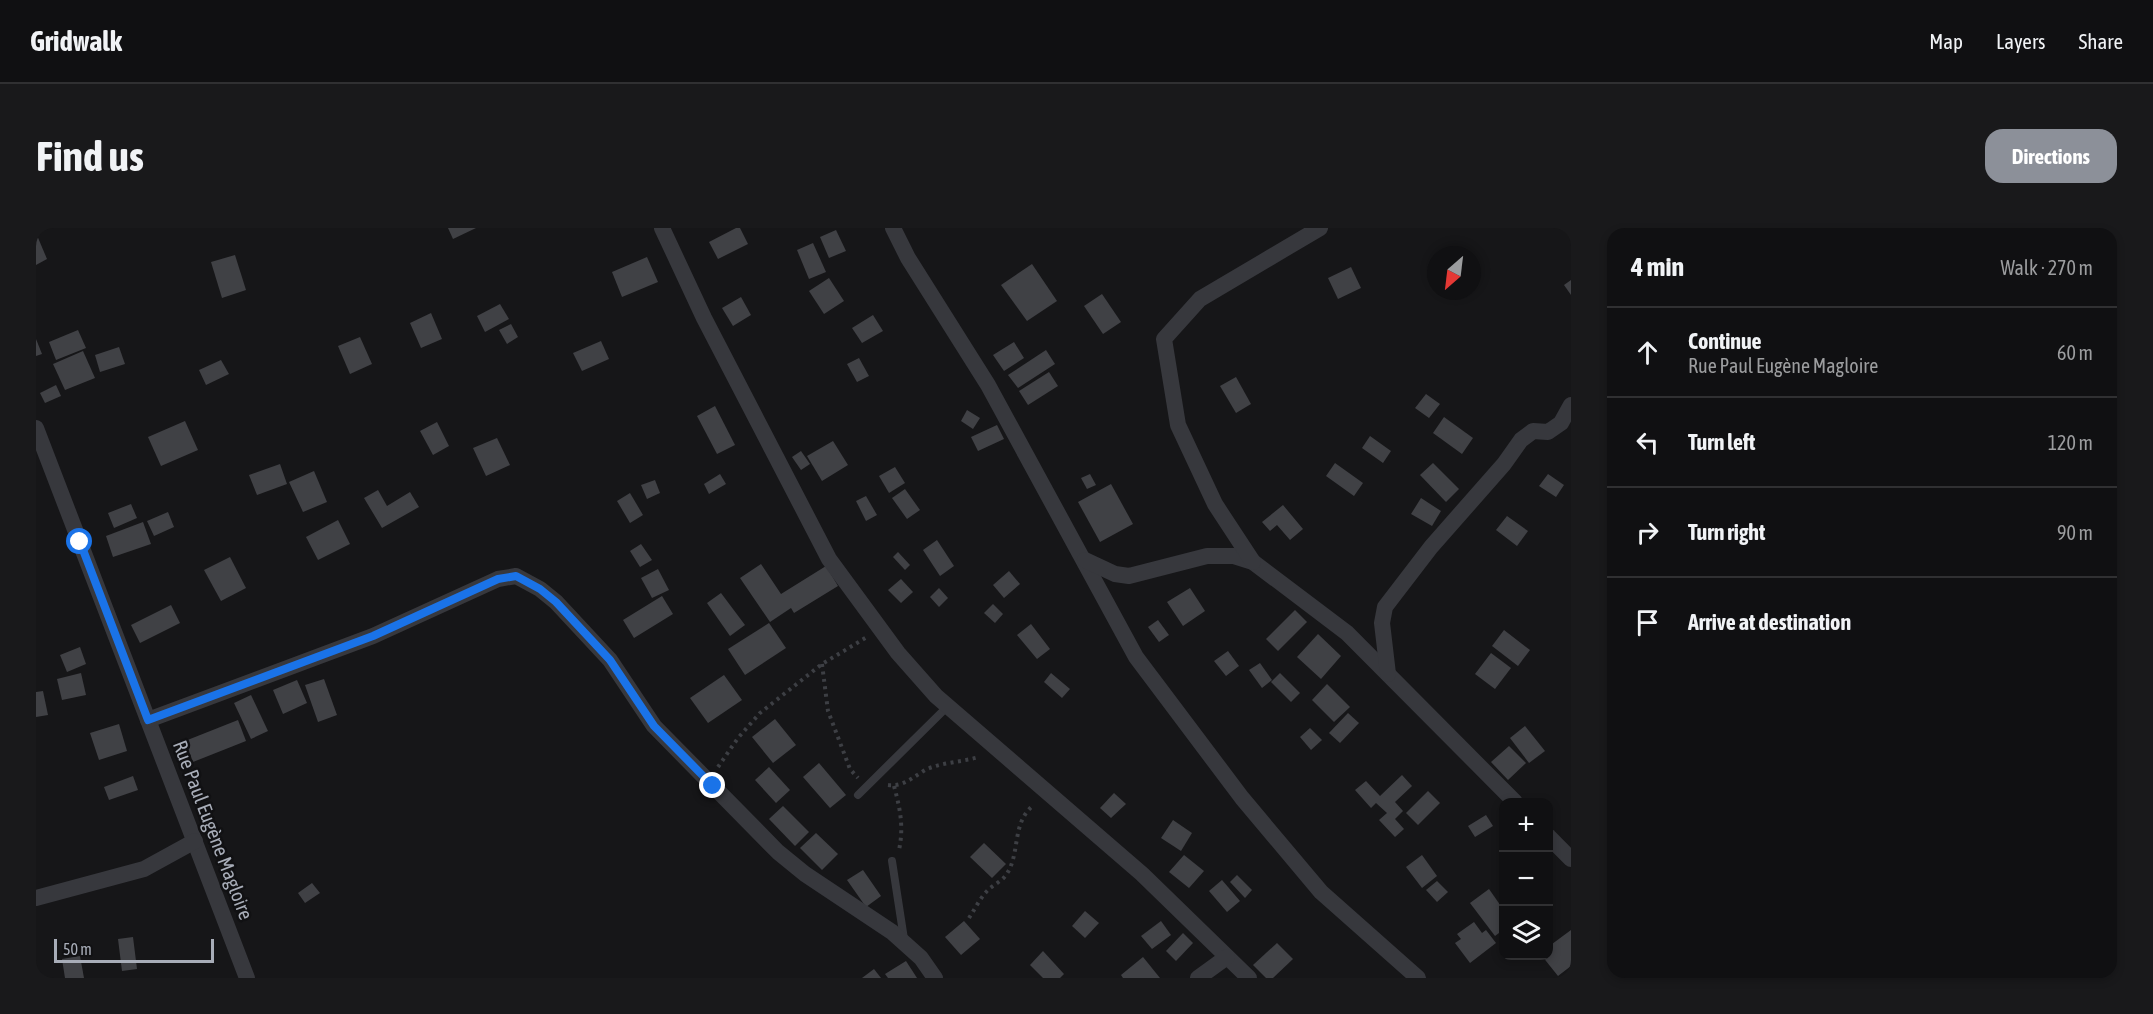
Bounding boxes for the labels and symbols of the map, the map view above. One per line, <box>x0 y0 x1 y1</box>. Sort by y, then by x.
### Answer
north arrow <box>1427 246 1481 300</box>
route start <box>66 528 92 554</box>
street label: Rue Paul Eugène Magloire <box>169 737 258 923</box>
route end <box>699 772 725 798</box>
scale bar <box>54 936 214 964</box>

